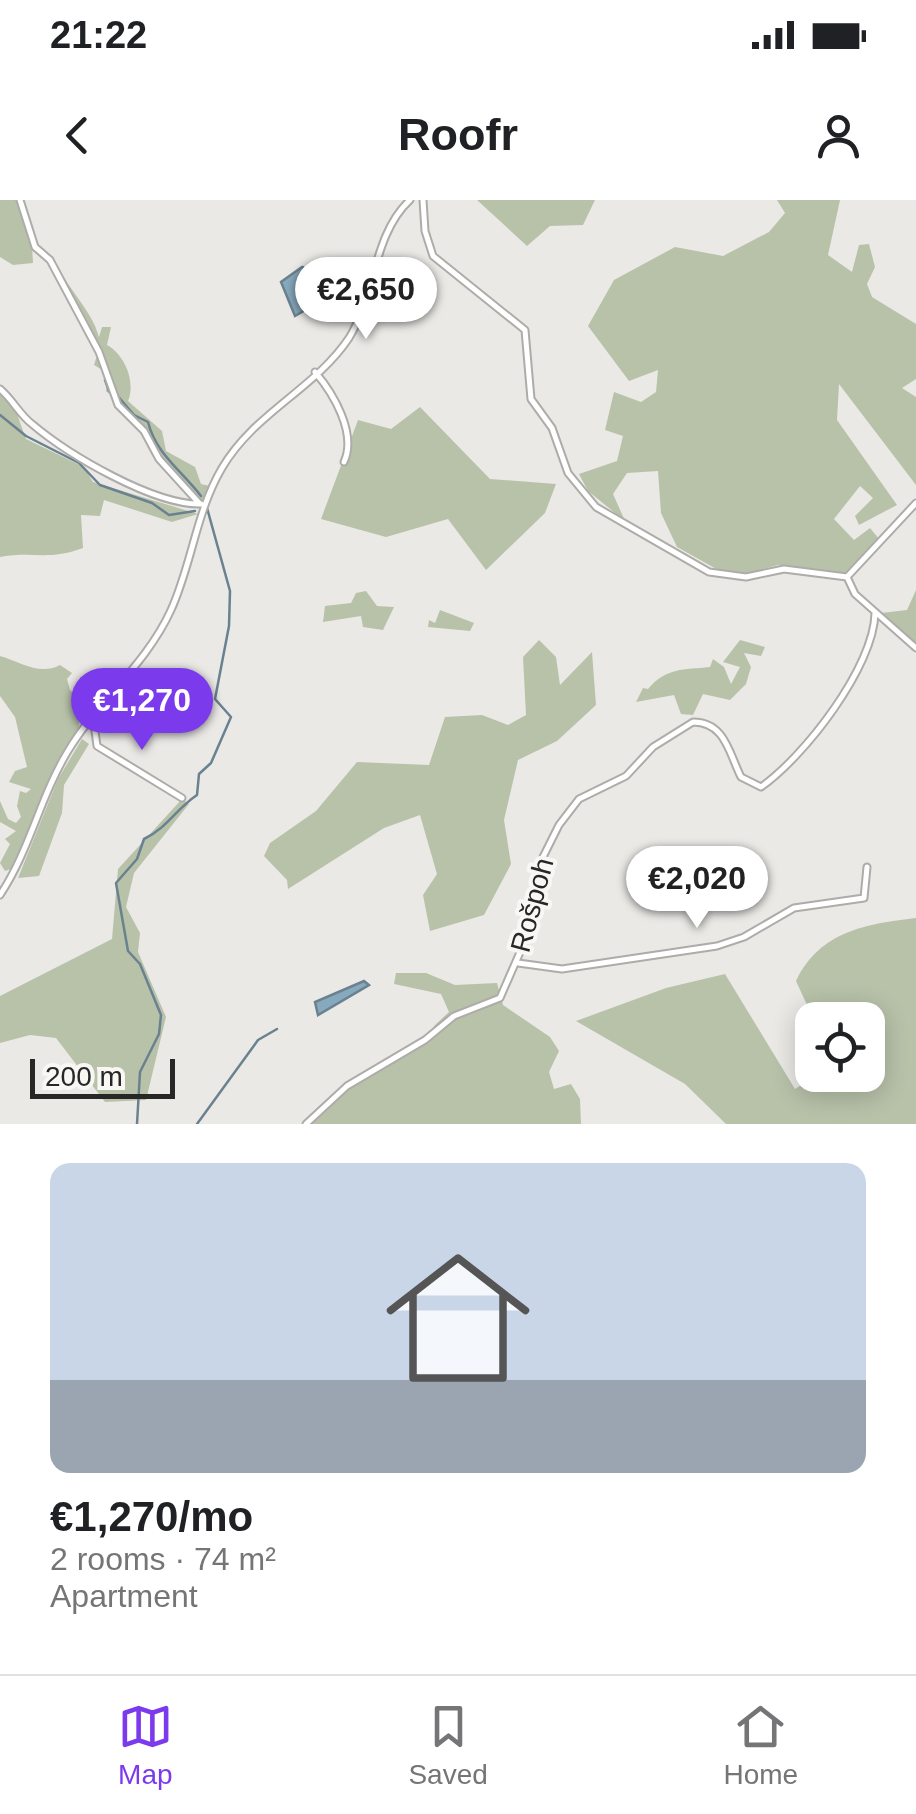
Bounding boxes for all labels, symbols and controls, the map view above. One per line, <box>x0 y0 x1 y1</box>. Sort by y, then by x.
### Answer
text: 21:22 <box>50 14 147 56</box>
icon: back <box>50 108 105 163</box>
icon: person <box>811 108 866 163</box>
text: Roofr <box>398 109 518 160</box>
pin: €2,650 <box>285 257 447 342</box>
text: €2,650 <box>317 271 415 307</box>
pin: €1,270 <box>61 668 223 753</box>
text: €1,270 <box>93 682 191 718</box>
pin: €2,020 <box>616 846 778 931</box>
street label: Rošpoh <box>505 854 559 956</box>
text: €2,020 <box>648 860 746 896</box>
map controls <box>795 1002 885 1092</box>
button: locate <box>795 1002 885 1092</box>
scale bar <box>30 1054 175 1098</box>
text: 200 m <box>45 1061 123 1092</box>
icon: home <box>368 1228 548 1408</box>
text: €1,270/mo <box>50 1493 253 1540</box>
text: 2 rooms · 74 m² <box>50 1541 276 1577</box>
text: Apartment <box>50 1578 198 1614</box>
tab: Map <box>118 1699 173 1791</box>
tab: Saved <box>408 1699 488 1791</box>
tab: Home <box>723 1699 798 1791</box>

